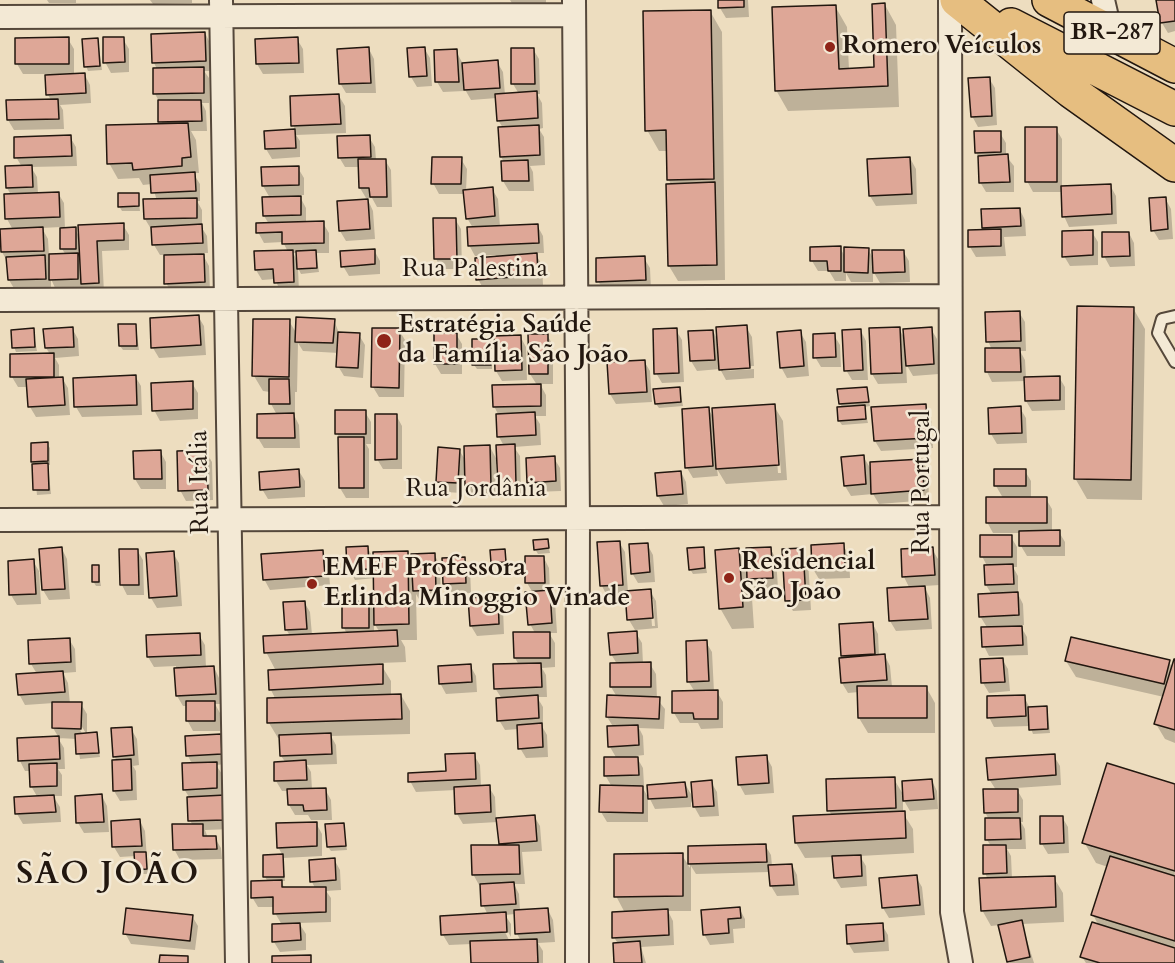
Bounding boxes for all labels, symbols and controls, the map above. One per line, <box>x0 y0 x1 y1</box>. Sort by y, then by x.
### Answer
road number: BR-287 <box>1064 12 1160 54</box>
place label: Romero Veículos <box>842 31 1041 63</box>
marker: Romero Veículos <box>823 40 837 54</box>
street label: Rua Palestina <box>402 254 548 286</box>
place label: Estratégia Saúde da Família São João <box>398 310 628 372</box>
marker: Estratégia Saúde da Família São João <box>375 332 393 350</box>
street label: Rua Portugal <box>907 410 939 554</box>
street label: Rua Itália <box>184 430 218 534</box>
street label: Rua Jordânia <box>405 474 547 506</box>
place label: Residencial São João <box>741 547 875 608</box>
place label: EMEF Professora Erlinda Minoggio Vinade <box>324 553 630 614</box>
marker: Residencial São João <box>722 571 736 585</box>
marker: EMEF Professora Erlinda Minoggio Vinade <box>305 577 319 591</box>
district label: SÃO JOÃO <box>16 857 200 895</box>

